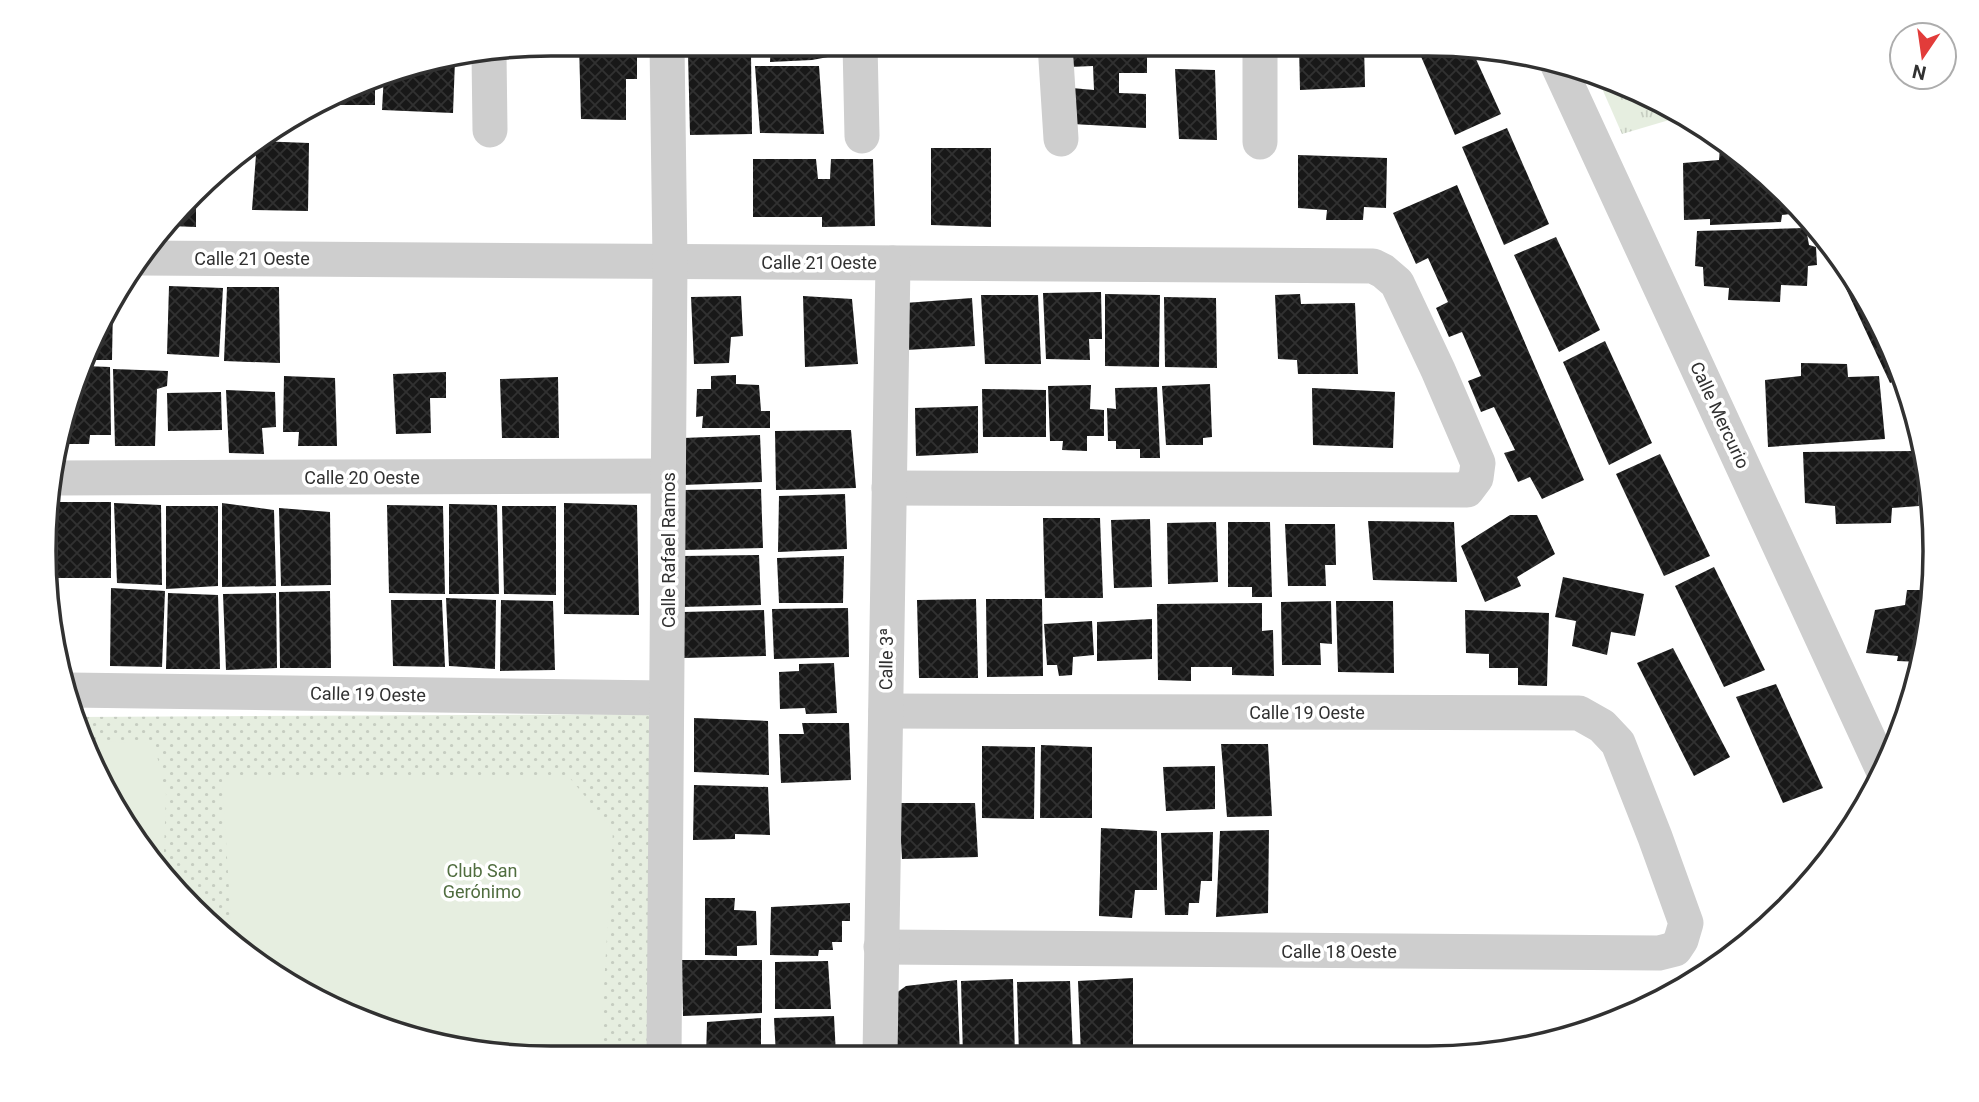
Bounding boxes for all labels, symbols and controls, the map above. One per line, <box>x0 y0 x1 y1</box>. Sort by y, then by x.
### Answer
north arrow <box>1888 21 1958 91</box>
text: N <box>1910 59 1928 85</box>
street label: Calle 21 Oeste <box>194 248 310 269</box>
street label: Calle 21 Oeste <box>761 252 877 273</box>
street label: Calle Mercurio <box>1686 358 1754 472</box>
street label: Calle 20 Oeste <box>304 467 420 488</box>
street label: Calle Rafael Ramos <box>658 472 679 628</box>
street label: Calle 3ª <box>875 628 897 690</box>
street label: Calle 19 Oeste <box>310 682 426 706</box>
street label: Calle 19 Oeste <box>1249 702 1365 723</box>
park label: Club San Gerónimo <box>443 860 521 902</box>
street label: Calle 18 Oeste <box>1281 941 1397 962</box>

